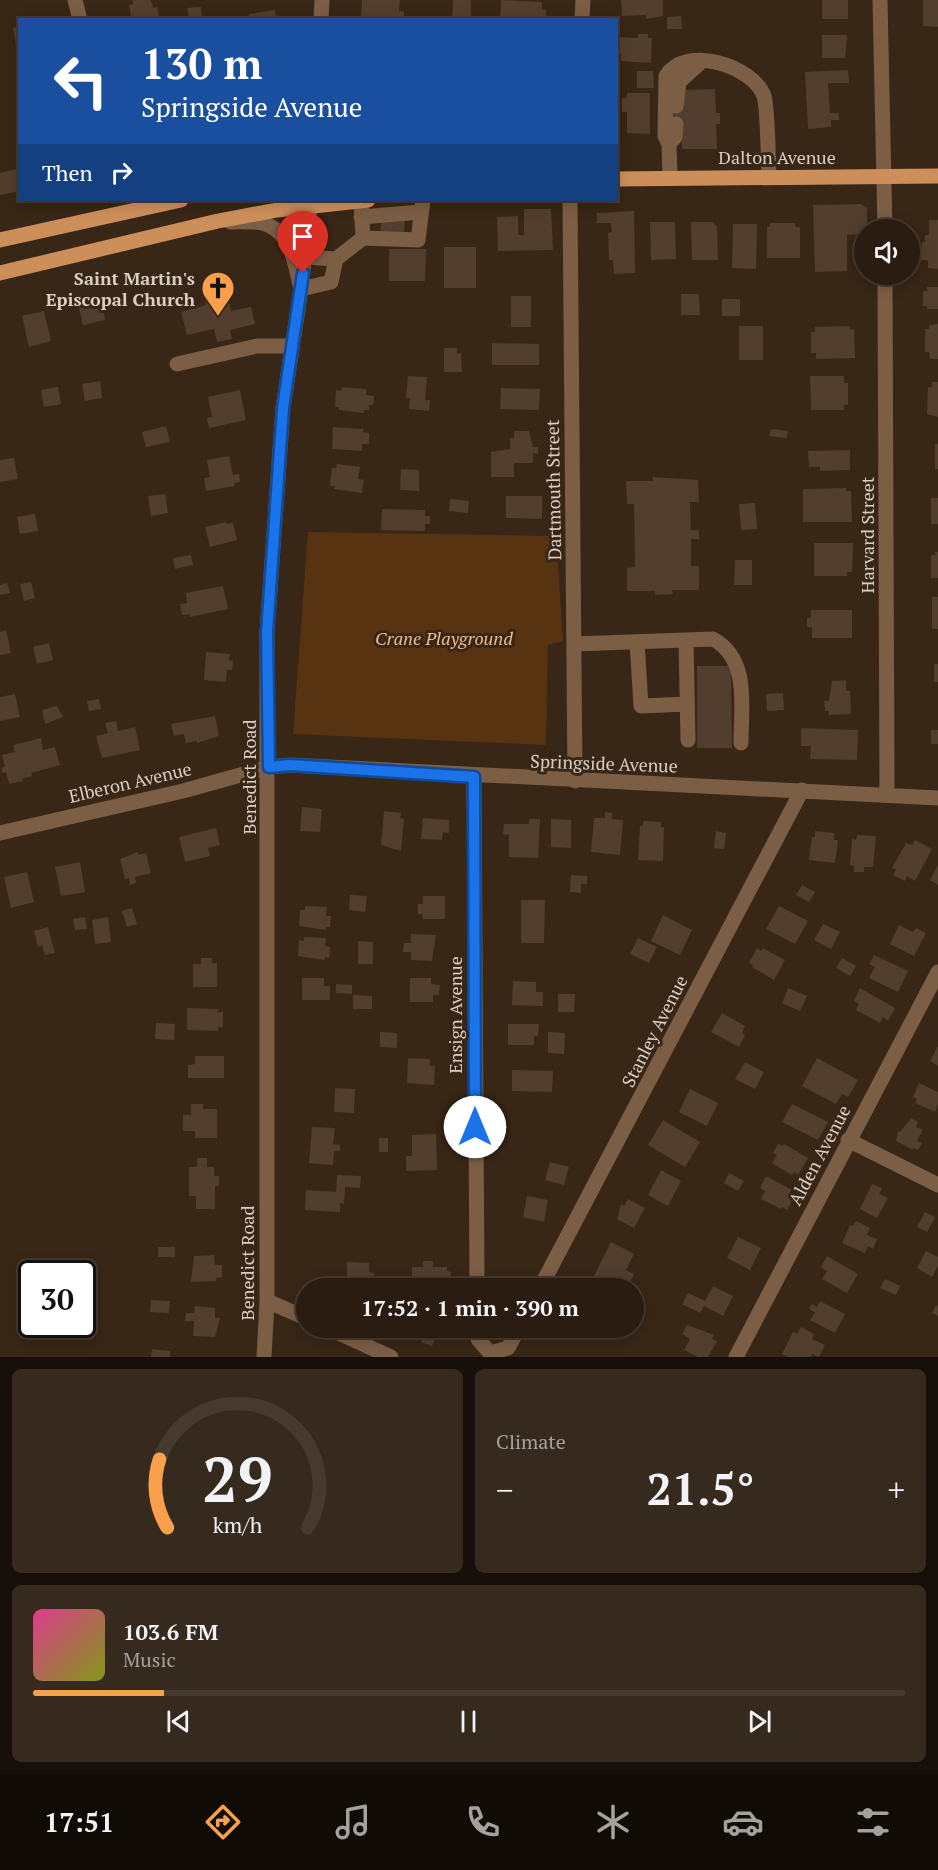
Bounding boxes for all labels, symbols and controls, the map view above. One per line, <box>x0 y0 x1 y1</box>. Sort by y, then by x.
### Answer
text: 130 m <box>141 35 262 91</box>
icon: left <box>42 42 120 120</box>
text: Springside Avenue <box>141 89 362 125</box>
street label: Dalton Avenue <box>718 145 836 169</box>
icon: right <box>105 156 138 189</box>
text: Then <box>42 158 93 187</box>
pin <box>277 211 328 273</box>
map controls <box>854 219 920 285</box>
button: sound <box>854 219 920 285</box>
icon: arrive <box>286 220 319 253</box>
place label: Saint Martin's Episcopal Church <box>46 266 195 311</box>
church icon: Saint Martin's Episcopal Church <box>200 270 236 317</box>
street label: Dartmouth Street <box>540 419 566 561</box>
street label: Harvard Street <box>855 476 879 593</box>
park label: Crane Playground <box>375 626 513 650</box>
street label: Benedict Road <box>237 720 261 834</box>
street label: Springside Avenue <box>530 748 678 778</box>
street label: Elberon Avenue <box>66 756 194 808</box>
street label: Ensign Avenue <box>443 956 467 1074</box>
street label: Stanley Avenue <box>616 971 692 1091</box>
position arrow <box>443 1095 507 1159</box>
street label: Alden Avenue <box>782 1101 856 1209</box>
street label: Benedict Road <box>235 1206 259 1320</box>
speed limit sign: 30 <box>18 1260 96 1338</box>
text: 17:52 · 1 min · 390 m <box>361 1293 579 1322</box>
text: Climate <box>496 1428 566 1455</box>
text: 29 <box>202 1437 273 1520</box>
text: 21.5° <box>646 1458 755 1518</box>
text: − <box>496 1468 514 1511</box>
text: + <box>887 1468 905 1511</box>
text: km/h <box>213 1511 263 1539</box>
text: 103.6 FM <box>123 1617 218 1646</box>
text: Music <box>123 1646 176 1673</box>
icon: previous <box>162 1705 195 1738</box>
icon: pause <box>452 1705 485 1738</box>
icon: next <box>743 1705 776 1738</box>
icon: directions <box>202 1801 244 1843</box>
icon: music <box>332 1801 374 1843</box>
icon: phone <box>462 1801 504 1843</box>
icon: climate <box>592 1801 634 1843</box>
icon: car <box>722 1801 764 1843</box>
icon: filters <box>852 1801 894 1843</box>
text: 17:51 <box>44 1804 114 1840</box>

